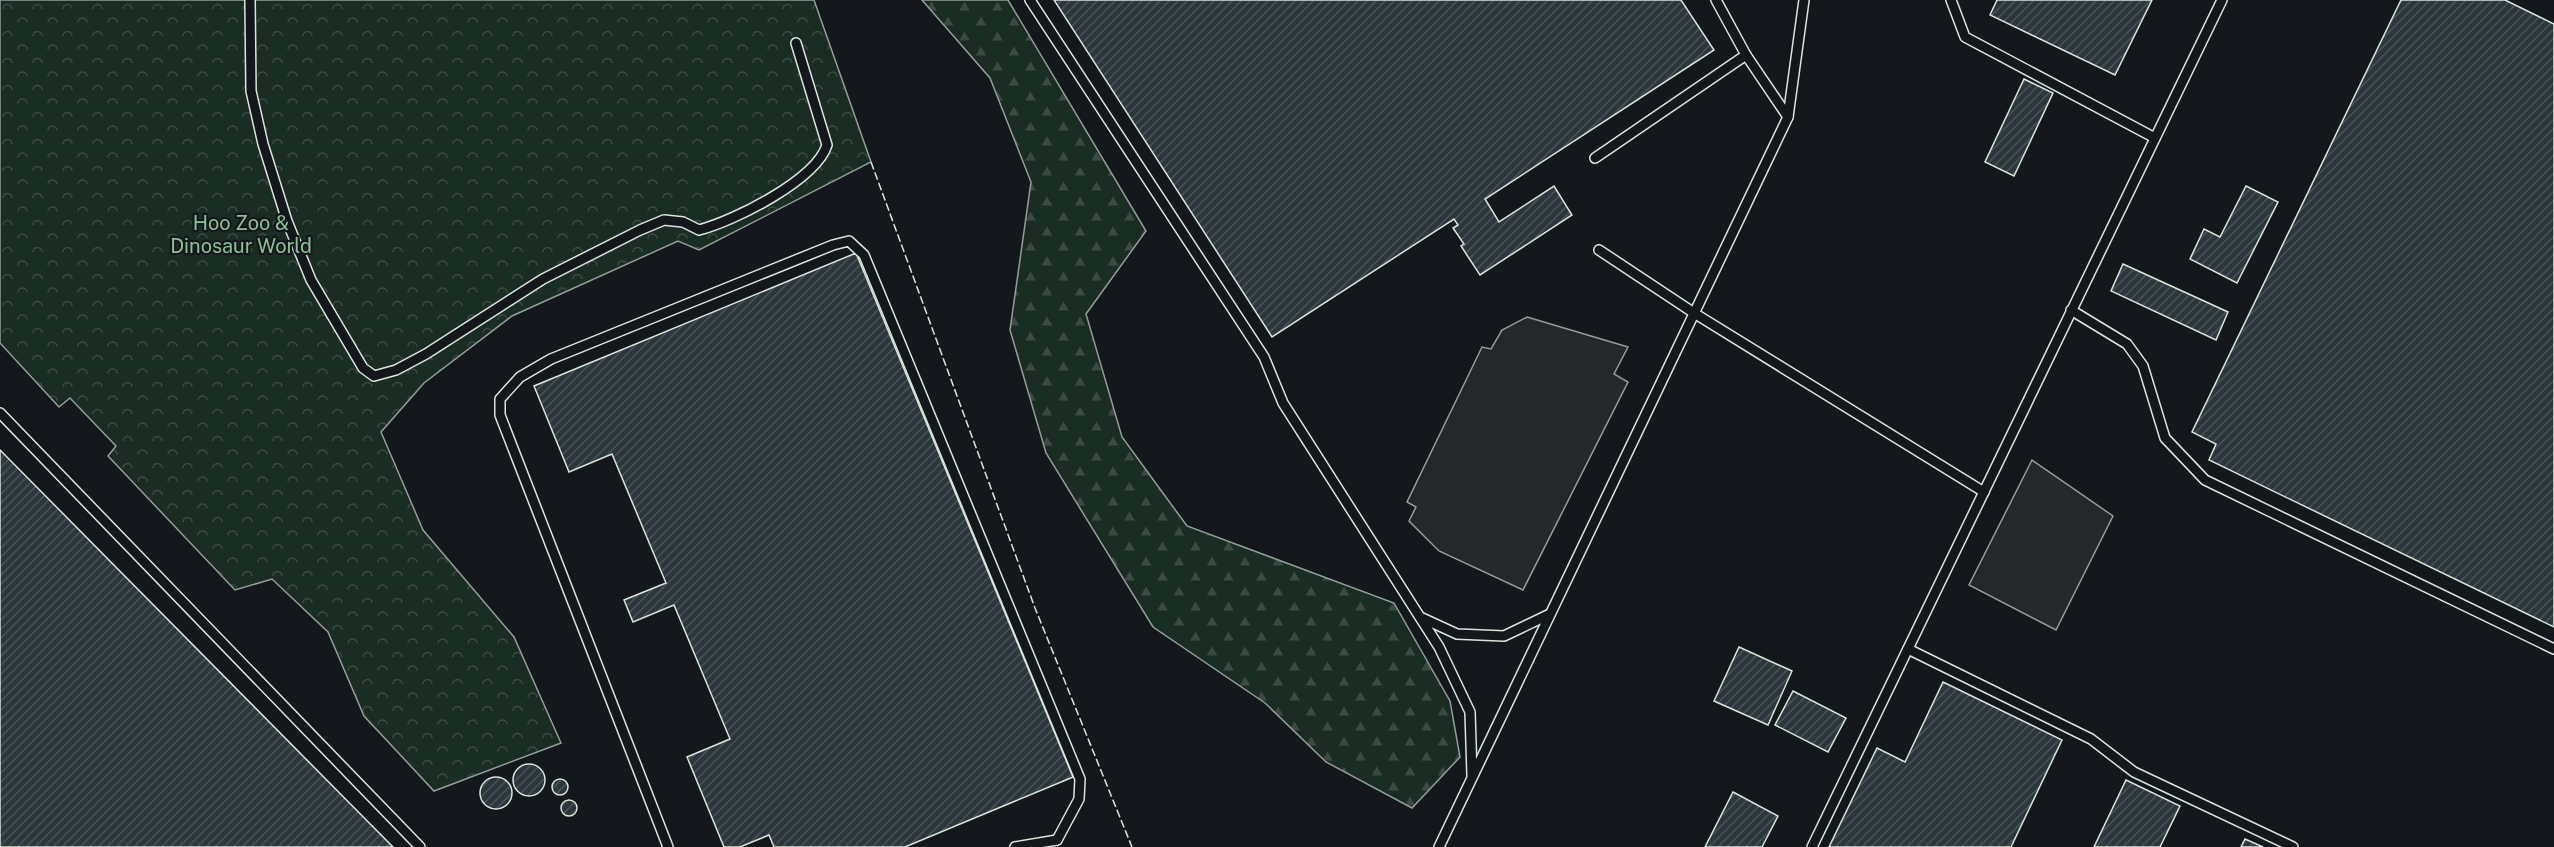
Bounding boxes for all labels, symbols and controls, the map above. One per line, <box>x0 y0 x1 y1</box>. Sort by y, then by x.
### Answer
park label: Hoo Zoo & Dinosaur World <box>170 211 312 258</box>

